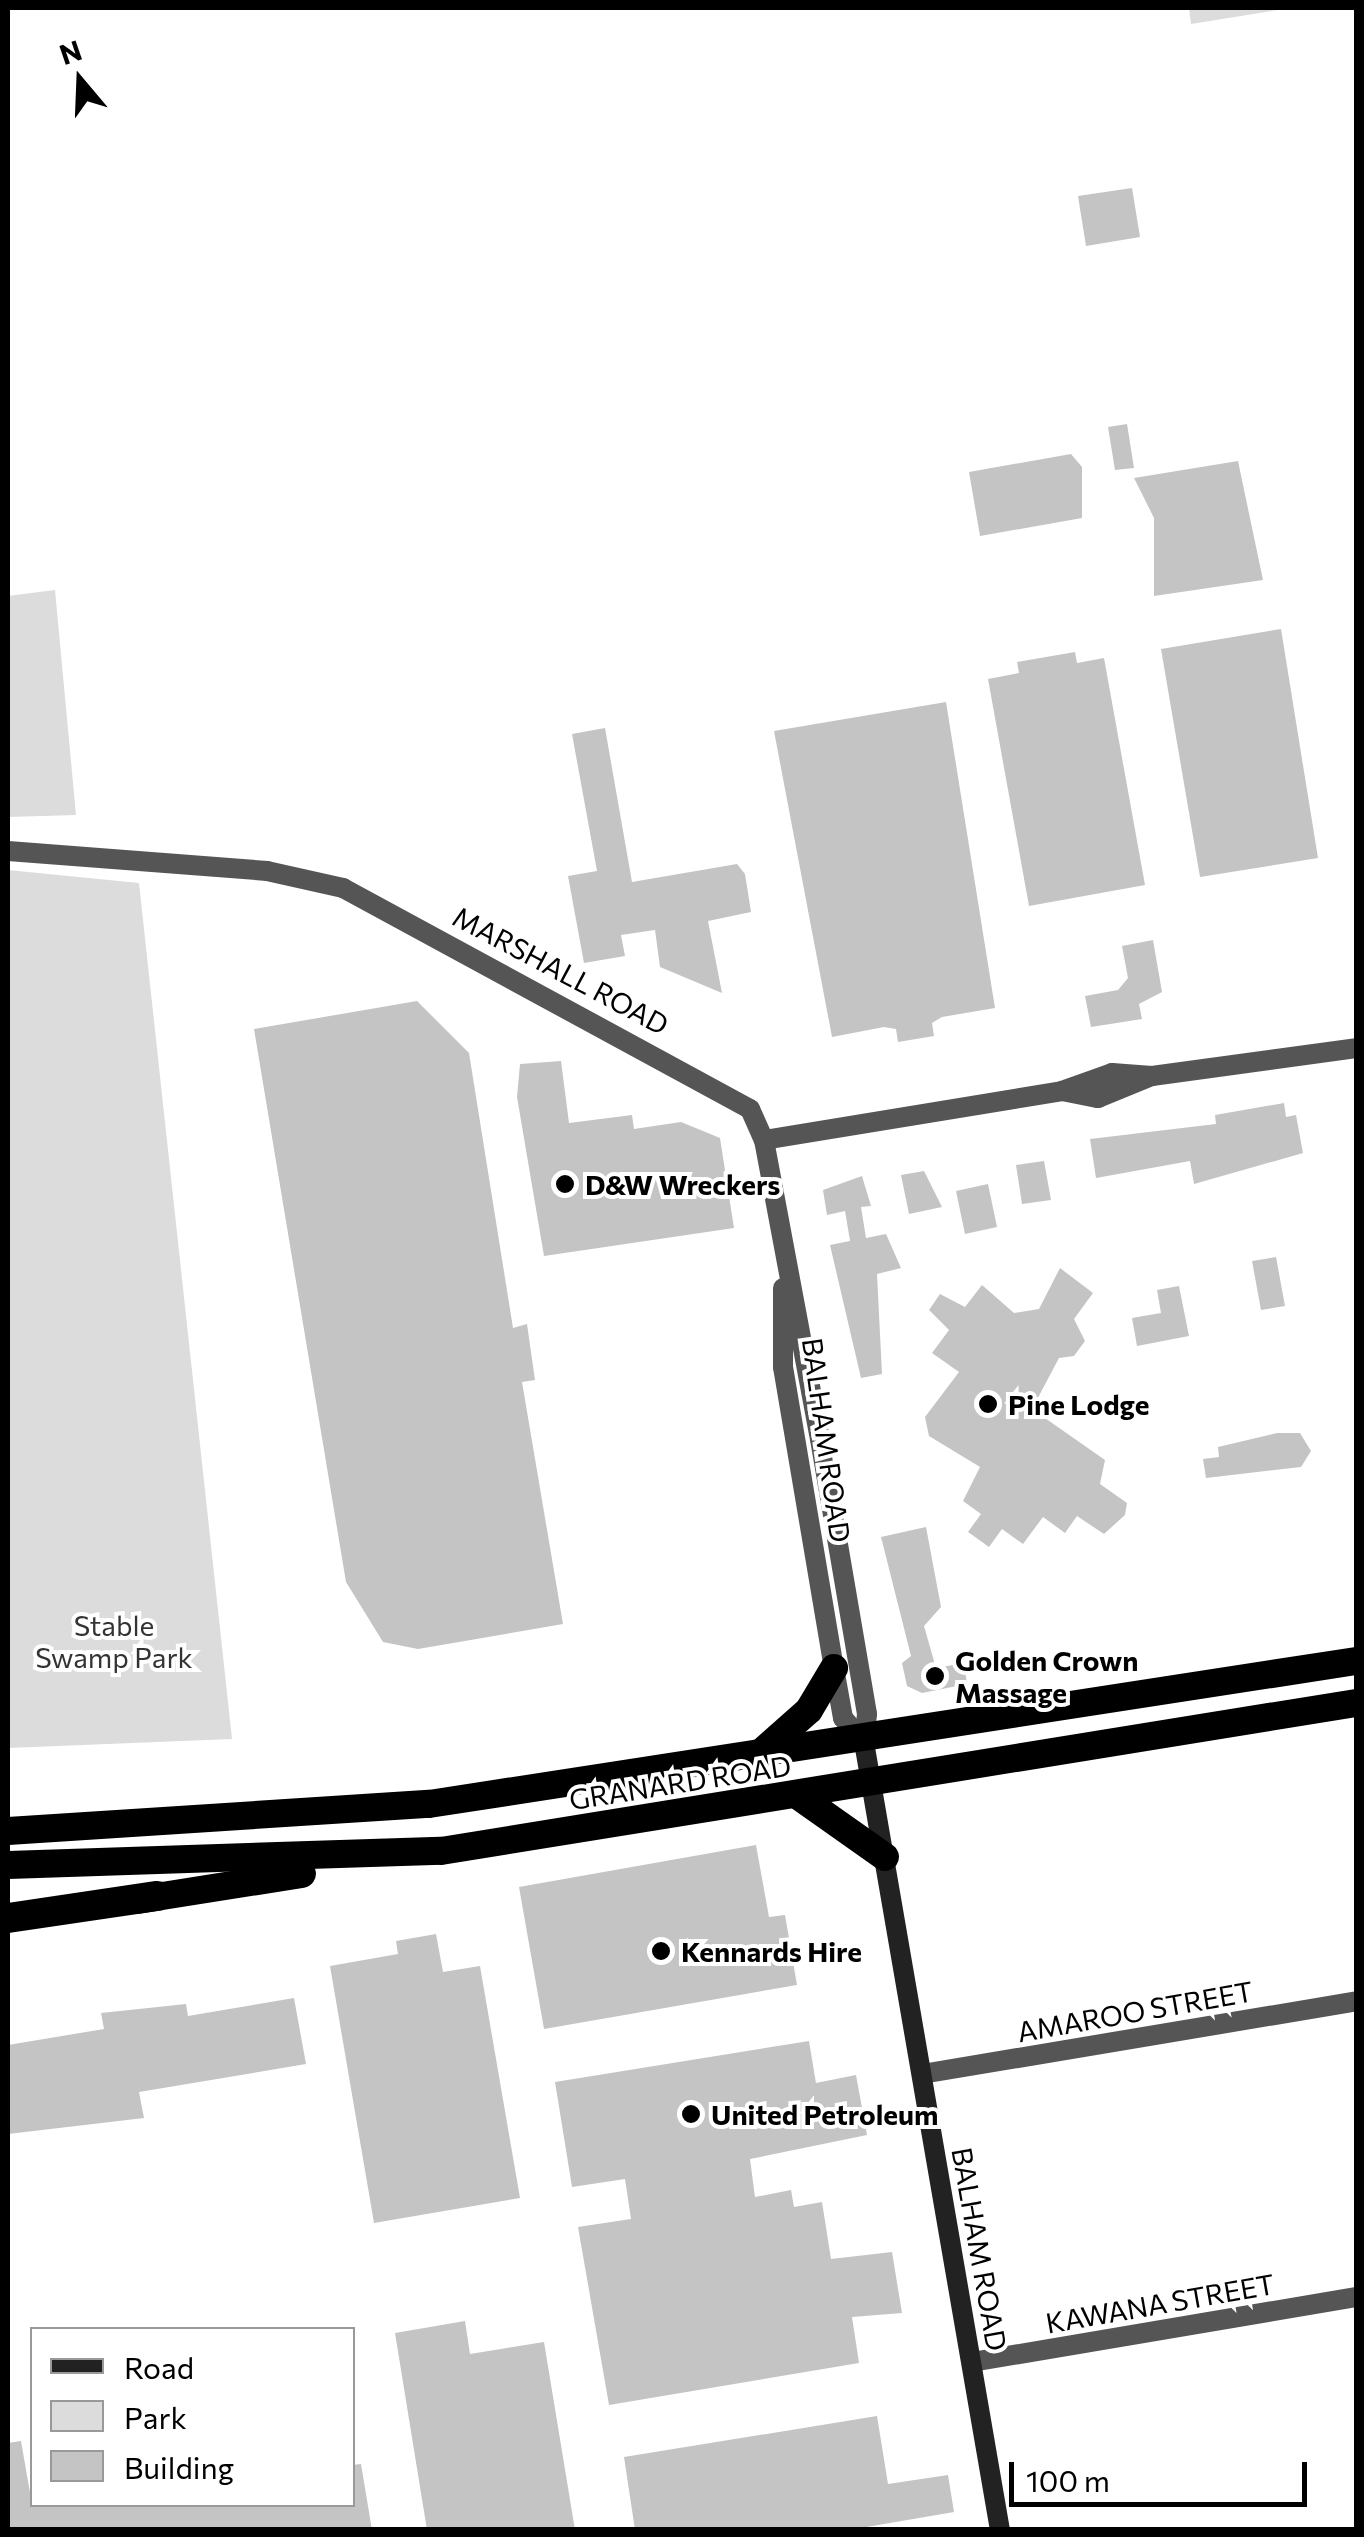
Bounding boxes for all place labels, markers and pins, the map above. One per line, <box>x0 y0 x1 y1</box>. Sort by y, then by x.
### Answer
place label: D&W Wreckers <box>585 1167 780 1201</box>
marker: D&W Wreckers <box>554 1173 576 1195</box>
place label: Pine Lodge <box>1008 1387 1149 1421</box>
marker: Pine Lodge <box>977 1393 999 1415</box>
place label: Golden Crown Massage <box>955 1643 1138 1709</box>
marker: Golden Crown Massage <box>924 1665 946 1687</box>
place label: Kennards Hire <box>681 1934 862 1968</box>
marker: Kennards Hire <box>650 1940 672 1962</box>
place label: United Petroleum <box>711 2097 939 2131</box>
marker: United Petroleum <box>680 2103 702 2125</box>

